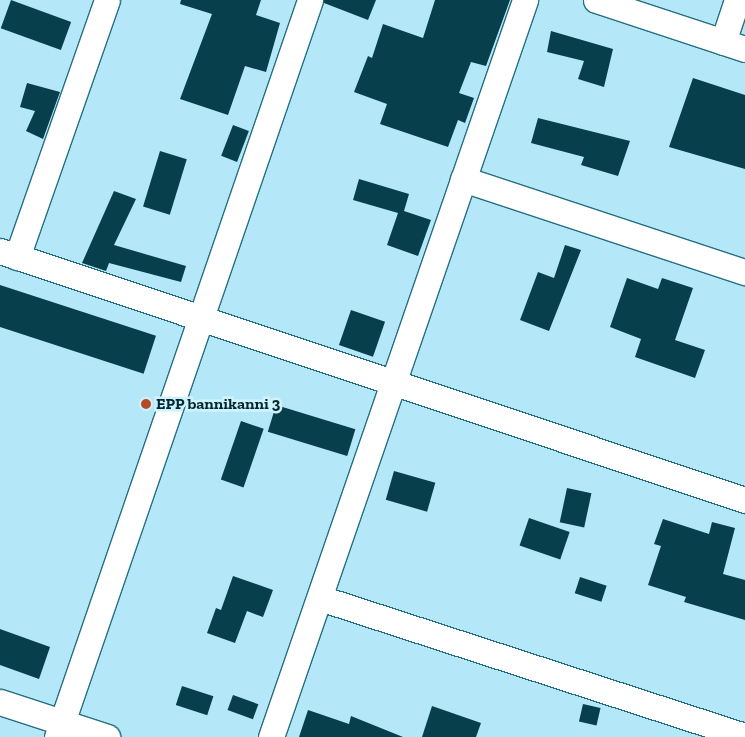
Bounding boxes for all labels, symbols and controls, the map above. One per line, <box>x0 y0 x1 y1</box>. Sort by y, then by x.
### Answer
place label: EPP bannikanni 3 <box>156 394 280 414</box>
marker: EPP bannikanni 3 <box>140 398 152 410</box>

